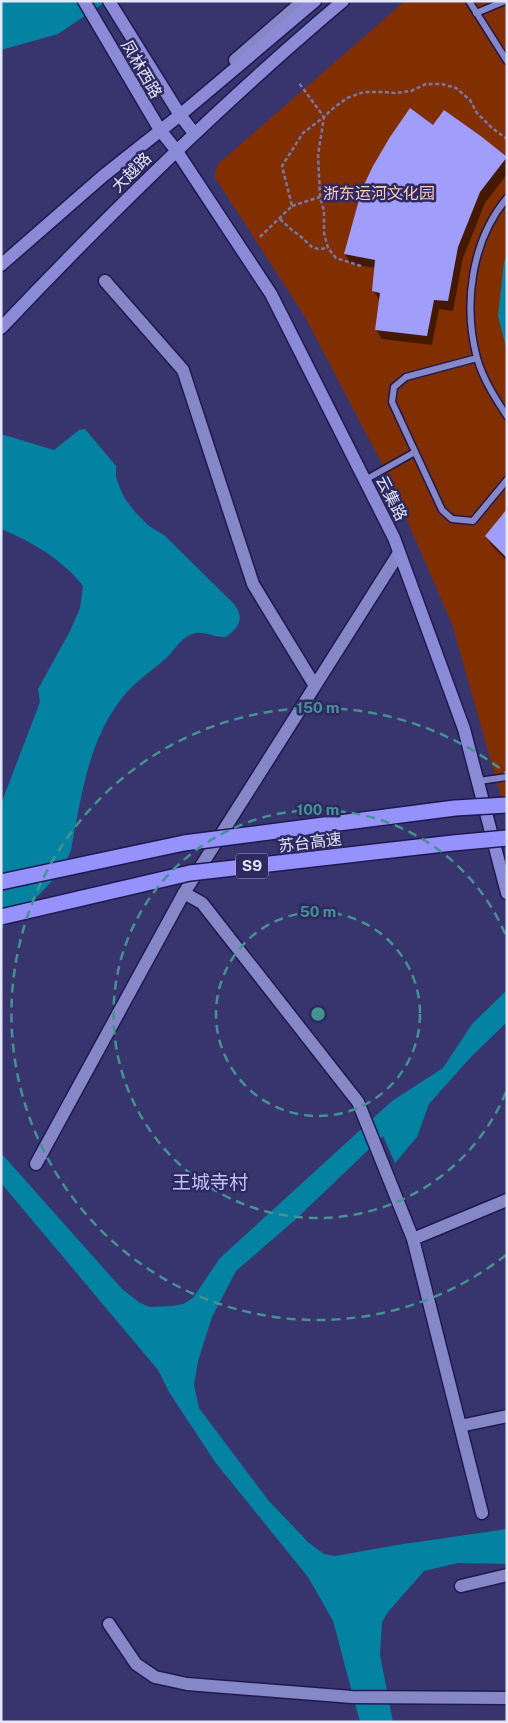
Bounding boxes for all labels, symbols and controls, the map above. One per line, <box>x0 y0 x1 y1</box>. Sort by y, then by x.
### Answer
street label: 凤林西路 <box>117 37 166 102</box>
street label: 大越路 <box>108 149 155 196</box>
park label: 浙东运河文化园 <box>323 184 435 203</box>
street label: 云集路 <box>372 473 411 524</box>
text: 150 m <box>296 699 340 716</box>
text: 100 m <box>297 801 339 818</box>
street label: 苏台高速 <box>277 829 343 856</box>
road number: S9 <box>236 854 268 878</box>
text: 50 m <box>300 903 336 920</box>
centre of rings <box>309 1005 327 1023</box>
district label: 王城寺村 <box>172 1171 248 1193</box>

